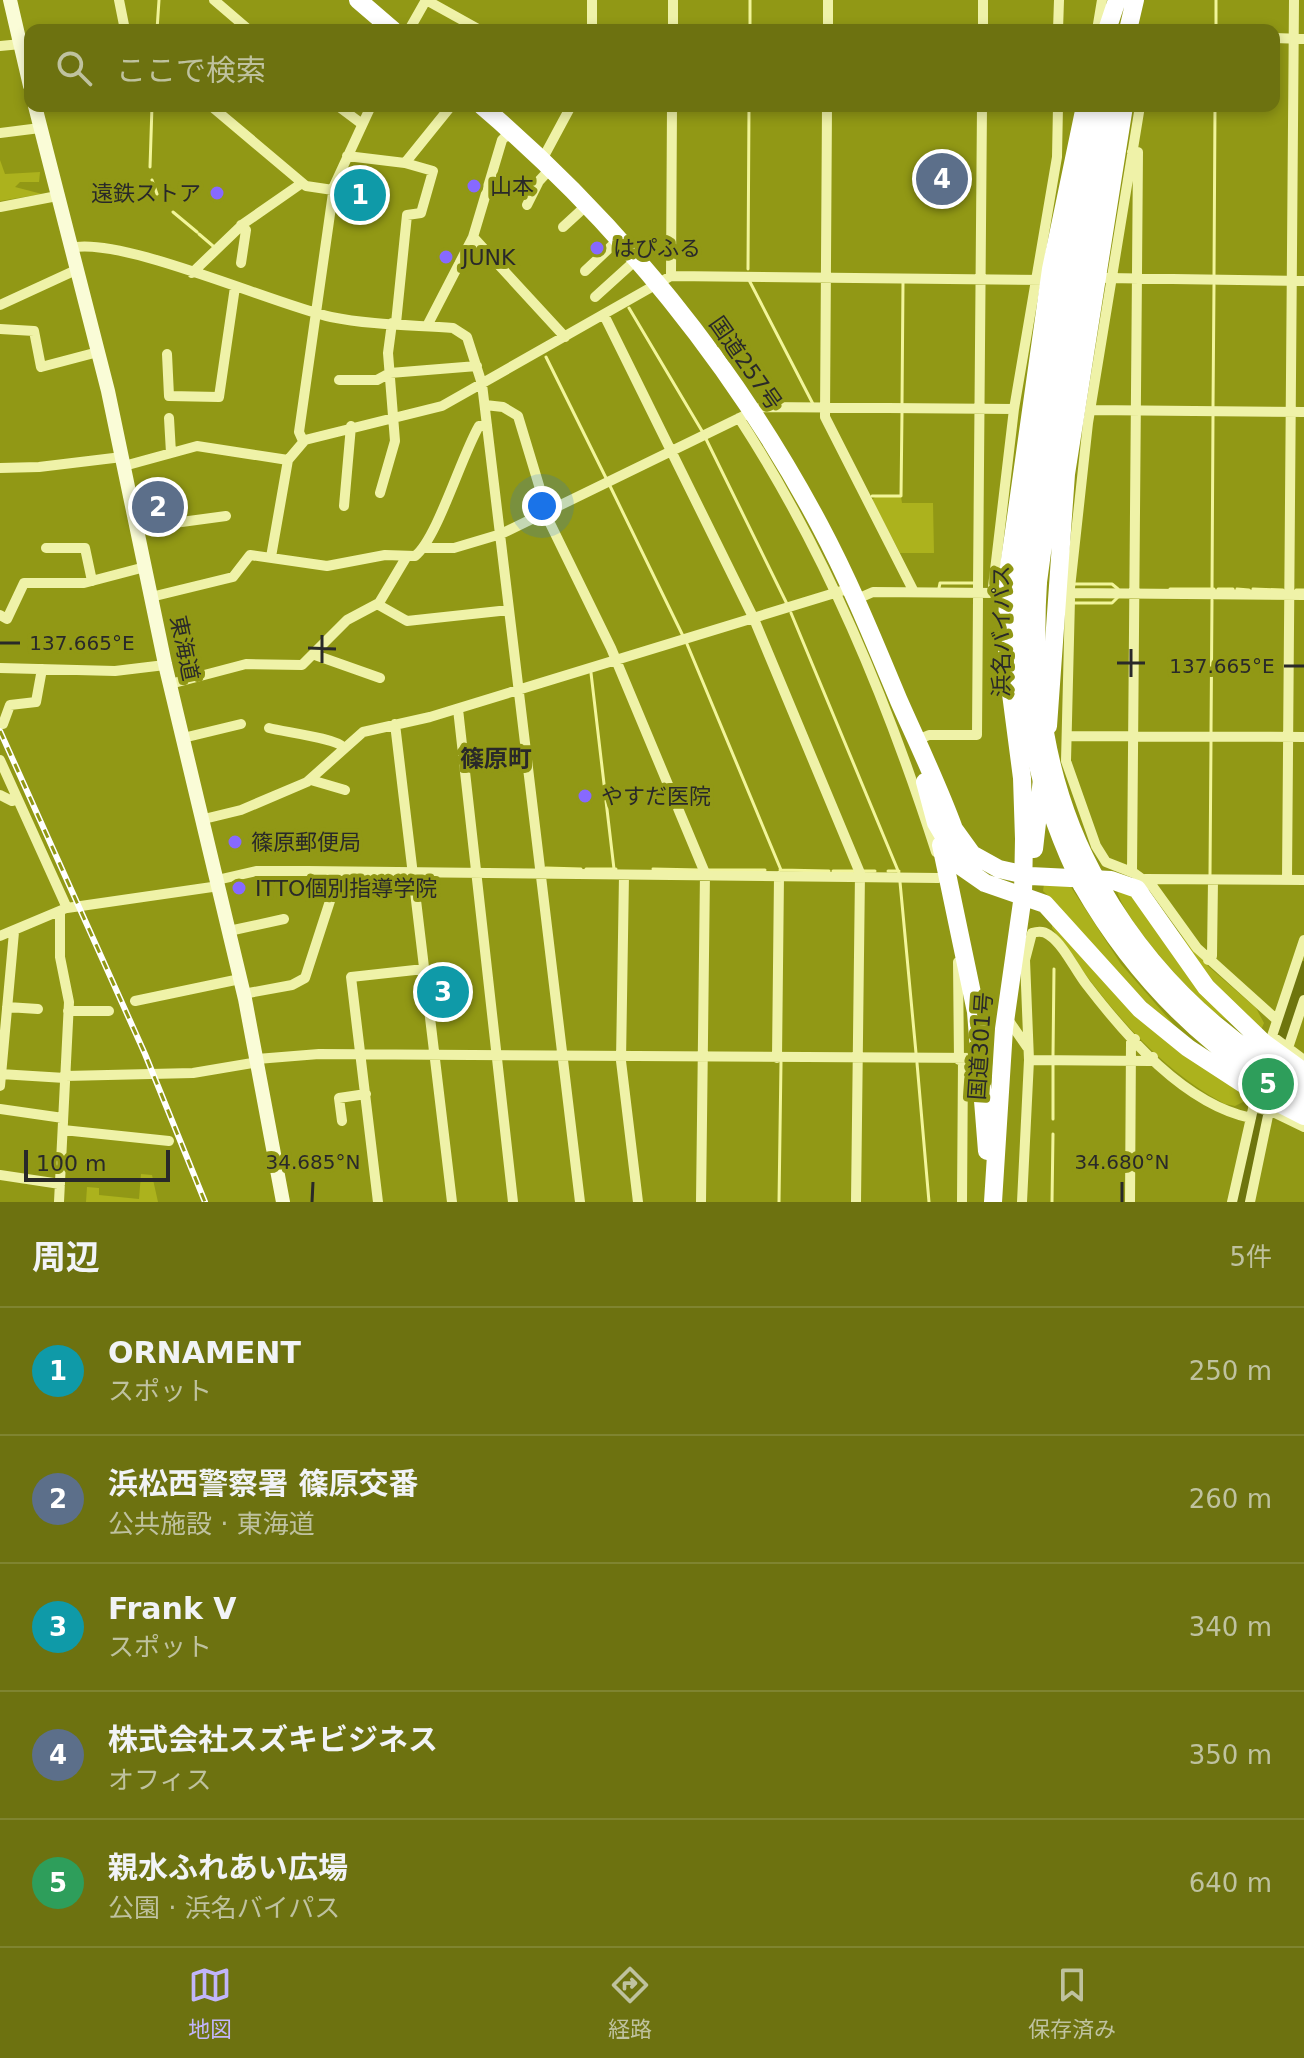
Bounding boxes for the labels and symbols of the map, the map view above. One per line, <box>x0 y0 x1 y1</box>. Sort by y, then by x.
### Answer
pin: 4 <box>916 149 968 209</box>
pin: 1 <box>334 165 386 225</box>
place label: 山本 <box>490 174 534 199</box>
marker: 山本 <box>465 177 483 195</box>
place label: 遠鉄ストア <box>91 181 201 206</box>
marker: 遠鉄ストア <box>208 184 226 202</box>
place label: はぴふる <box>613 236 701 261</box>
marker: はぴふる <box>588 239 606 257</box>
place label: JUNK <box>460 245 516 270</box>
marker: JUNK <box>437 248 455 266</box>
street label: 国道257号 <box>704 312 787 415</box>
pin: 2 <box>132 477 184 537</box>
your location <box>522 486 562 526</box>
street label: 浜名バイパス <box>989 565 1014 697</box>
street label: 東海道 <box>165 613 204 683</box>
text: 137.665°E <box>29 631 135 655</box>
text: 137.665°E <box>1169 654 1275 678</box>
district label: 篠原町 <box>460 745 532 773</box>
place label: やすだ医院 <box>601 784 711 809</box>
marker: やすだ医院 <box>576 787 594 805</box>
place label: 篠原郵便局 <box>251 830 361 855</box>
marker: 篠原郵便局 <box>226 833 244 851</box>
place label: ITTO個別指導学院 <box>255 876 437 901</box>
marker: ITTO個別指導学院 <box>230 879 248 897</box>
pin: 3 <box>417 962 469 1022</box>
street label: 国道301号 <box>964 991 997 1101</box>
pin: 5 <box>1242 1054 1294 1114</box>
scale bar <box>24 1146 170 1182</box>
text: 34.685°N <box>266 1150 360 1174</box>
text: 34.680°N <box>1075 1150 1169 1174</box>

